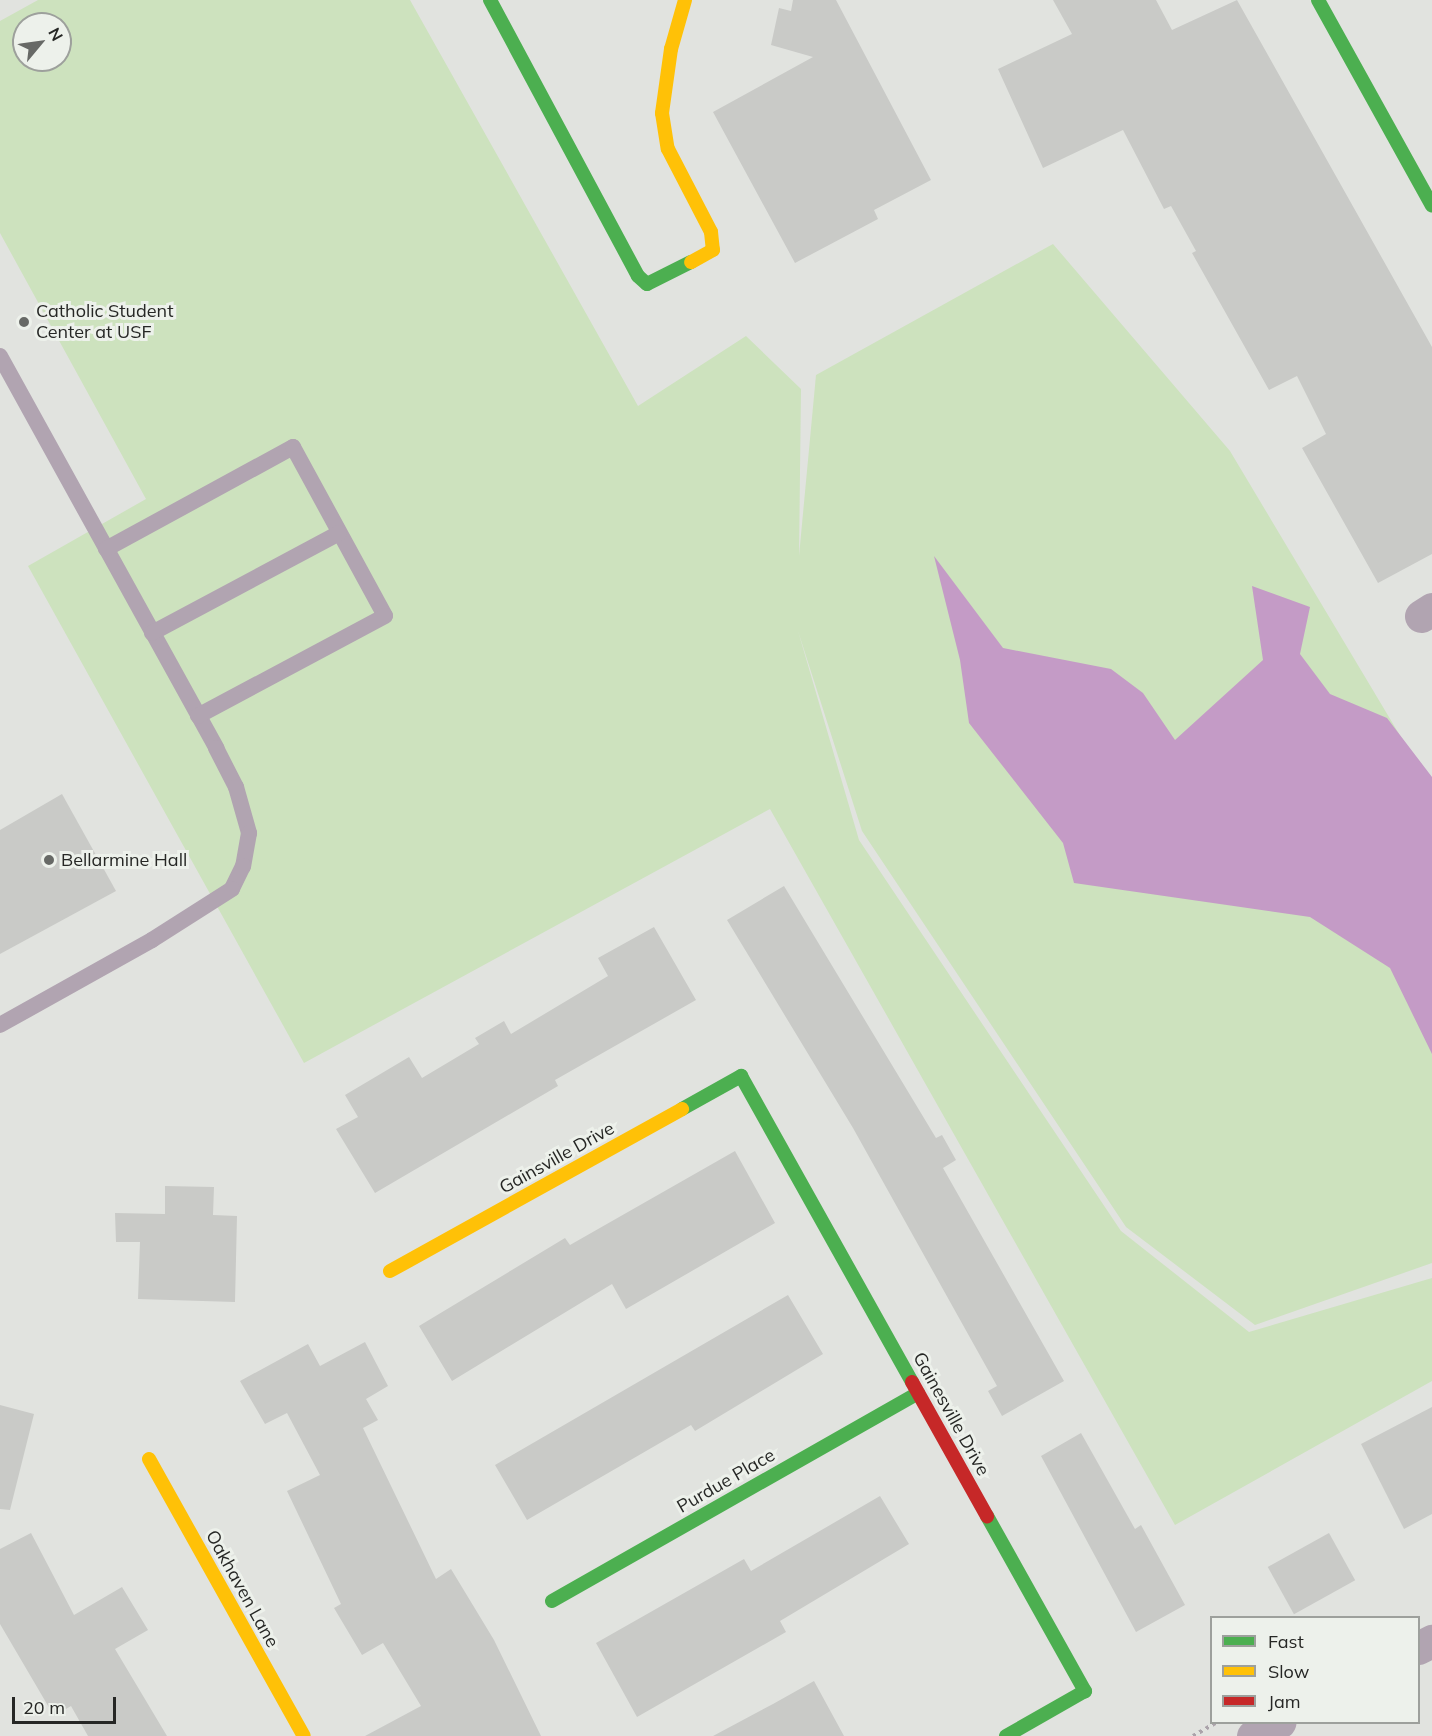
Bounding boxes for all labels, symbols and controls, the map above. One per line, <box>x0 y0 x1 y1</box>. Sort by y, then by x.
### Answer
north arrow <box>12 12 72 72</box>
text: N <box>44 24 68 44</box>
place label: Catholic Student Center at USF <box>36 301 173 344</box>
marker: Catholic Student Center at USF <box>17 315 31 329</box>
place label: Bellarmine Hall <box>61 849 187 871</box>
marker: Bellarmine Hall <box>42 853 56 867</box>
street label: Gainsville Drive <box>496 1118 618 1198</box>
street label: Gainesville Drive <box>908 1349 994 1479</box>
street label: Purdue Place <box>673 1444 779 1518</box>
street label: Oakhaven Lane <box>201 1527 283 1651</box>
legend <box>1210 1616 1420 1724</box>
text: Fast <box>1268 1630 1304 1653</box>
text: Slow <box>1268 1660 1309 1683</box>
scale bar <box>15 1685 118 1723</box>
text: Jam <box>1268 1690 1301 1713</box>
text: 20 m <box>23 1696 65 1719</box>

